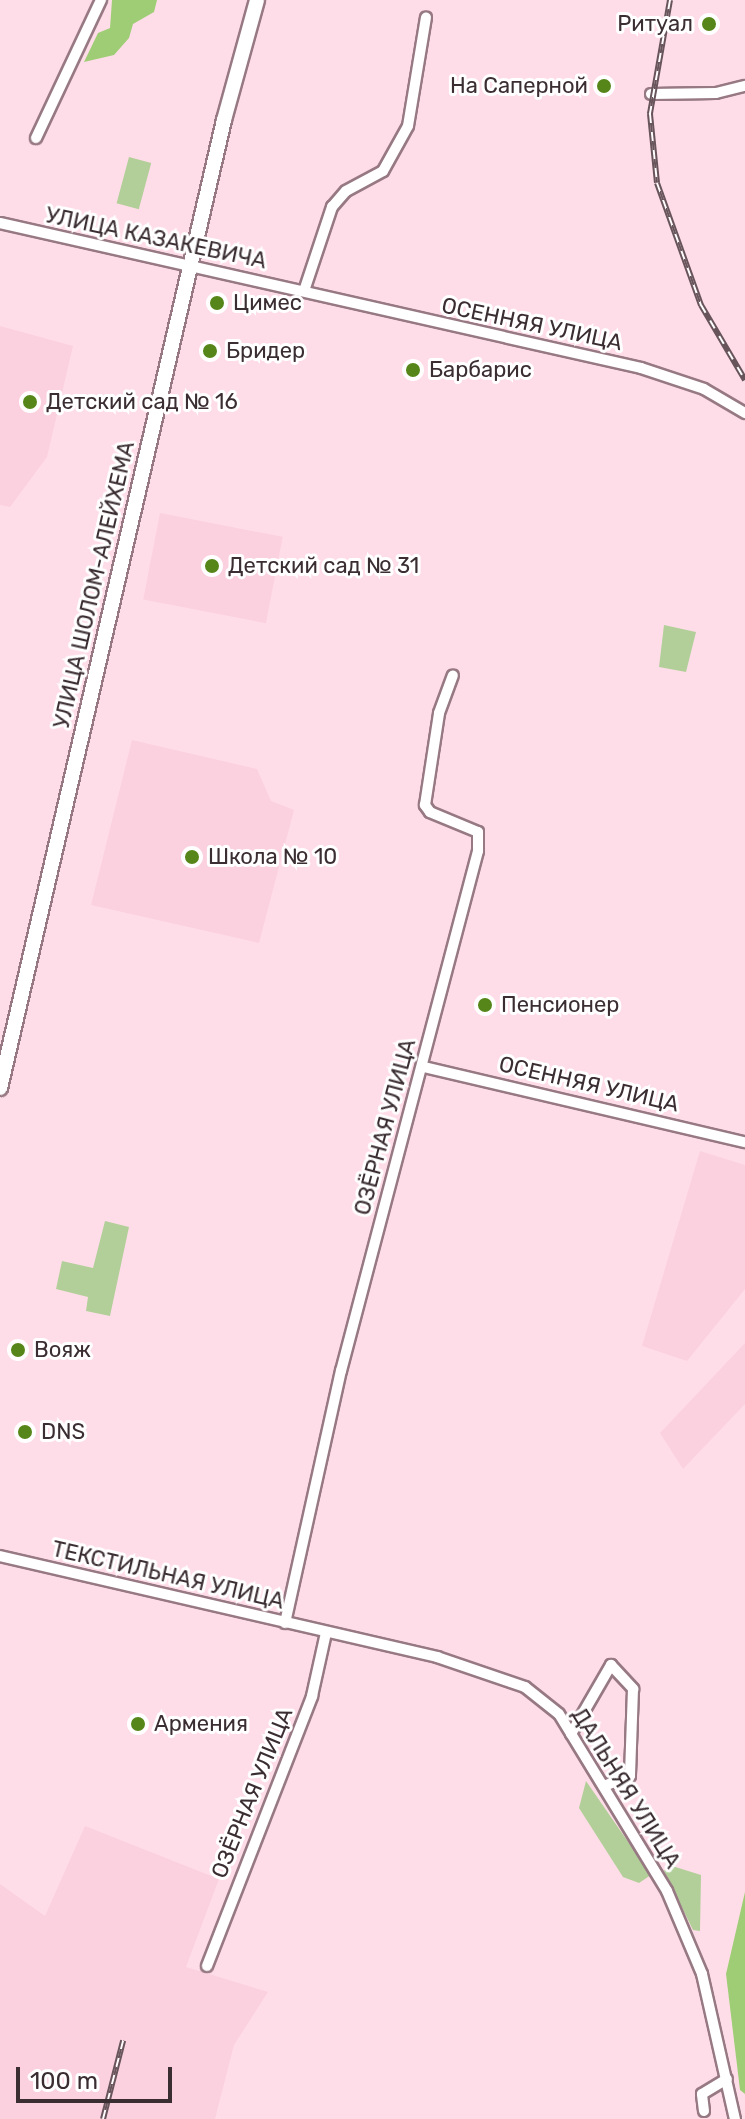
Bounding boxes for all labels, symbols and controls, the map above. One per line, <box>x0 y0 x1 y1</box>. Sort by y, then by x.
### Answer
place label: Ритуал <box>617 11 693 37</box>
marker: Ритуал <box>700 15 718 33</box>
place label: На Саперной <box>450 73 588 99</box>
marker: На Саперной <box>595 77 613 95</box>
street label: УЛИЦА КАЗАКЕВИЧА <box>43 202 269 274</box>
place label: Цимес <box>233 290 302 316</box>
street label: ОСЕННЯЯ УЛИЦА <box>439 292 625 356</box>
marker: Цимес <box>208 294 226 312</box>
place label: Бридер <box>226 338 305 364</box>
marker: Бридер <box>201 342 219 360</box>
place label: Барбарис <box>429 357 532 383</box>
marker: Барбарис <box>404 361 422 379</box>
place label: Детский сад № 16 <box>46 389 238 415</box>
marker: Детский сад № 16 <box>21 393 39 411</box>
street label: УЛИЦА ШОЛОМ-АЛЕЙХЕМА <box>48 439 140 731</box>
place label: Детский сад № 31 <box>228 553 419 579</box>
marker: Детский сад № 31 <box>203 557 221 575</box>
place label: Школа № 10 <box>208 844 337 870</box>
marker: Школа № 10 <box>183 848 201 866</box>
place label: Пенсионер <box>501 992 619 1018</box>
marker: Пенсионер <box>476 996 494 1014</box>
street label: ОЗЁРНАЯ УЛИЦА <box>349 1036 421 1218</box>
street label: ОСЕННЯЯ УЛИЦА <box>497 1050 681 1118</box>
place label: Вояж <box>34 1337 91 1363</box>
marker: Вояж <box>9 1341 27 1359</box>
place label: DNS <box>41 1419 85 1445</box>
marker: DNS <box>16 1423 34 1441</box>
street label: ТЕКСТИЛЬНАЯ УЛИЦА <box>49 1535 287 1615</box>
street label: ДАЛЬНЯЯ УЛИЦА <box>566 1703 686 1873</box>
street label: ОЗЁРНАЯ УЛИЦА <box>206 1704 298 1882</box>
place label: Армения <box>154 1711 248 1737</box>
marker: Армения <box>129 1715 147 1733</box>
scale bar <box>20 2051 176 2101</box>
text: 100 m <box>30 2067 98 2095</box>

